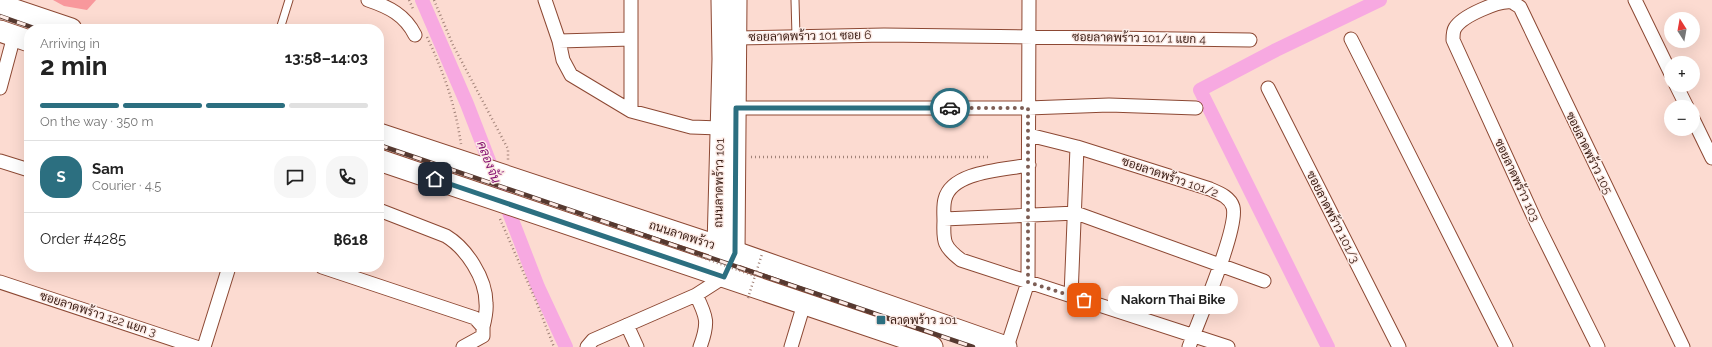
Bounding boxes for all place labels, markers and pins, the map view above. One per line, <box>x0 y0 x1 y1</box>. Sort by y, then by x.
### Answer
pin <box>418 162 452 196</box>
pin <box>1067 283 1101 317</box>
callout: Nakorn Thai Bike <box>1108 286 1238 314</box>
place label: ลาดพร้าว 101 <box>890 313 957 327</box>
marker: ลาดพร้าว 101 <box>875 314 887 326</box>

